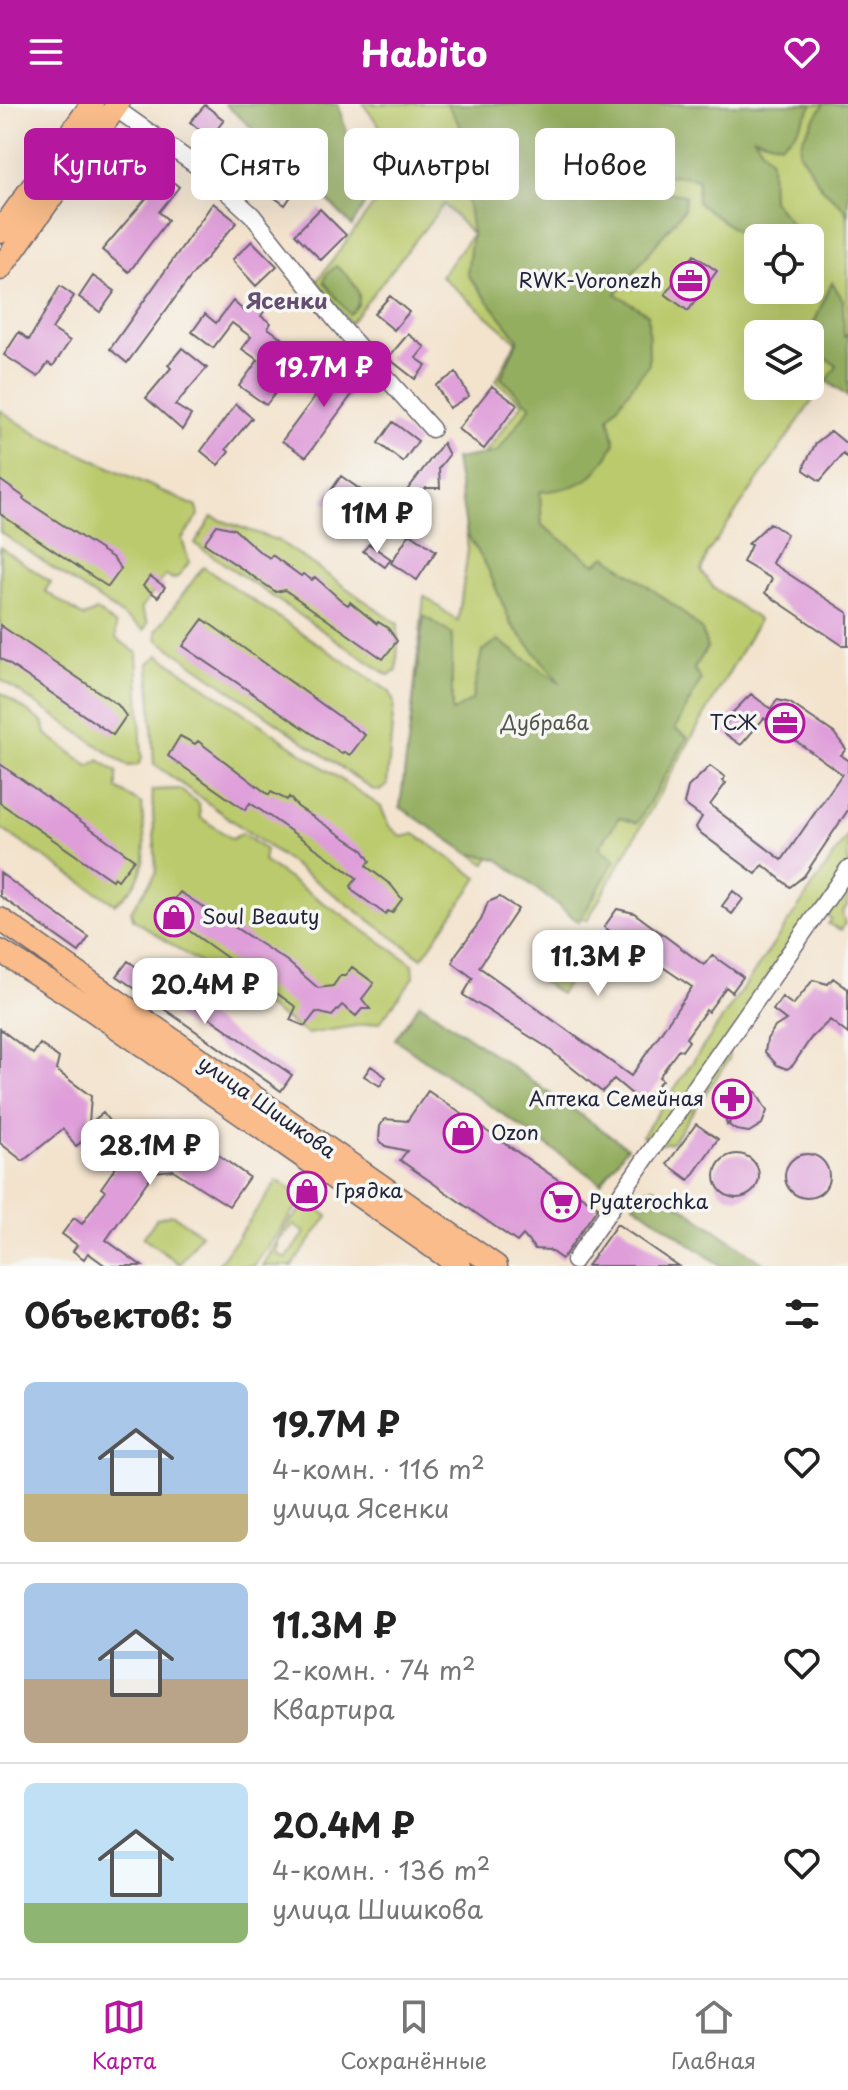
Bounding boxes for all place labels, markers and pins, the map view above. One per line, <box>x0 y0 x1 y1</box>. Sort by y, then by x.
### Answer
office icon: RWK-Voronezh <box>669 260 711 302</box>
place label: RWK-Voronezh <box>518 265 662 295</box>
pin: 19.7M ₽ <box>250 341 398 409</box>
pin: 11M ₽ <box>321 487 433 555</box>
office icon: ТСЖ <box>764 702 806 744</box>
place label: ТСЖ <box>710 707 757 737</box>
shop icon: Soul Beauty <box>153 896 195 938</box>
place label: Soul Beauty <box>202 901 319 931</box>
pin: 11.3M ₽ <box>524 930 672 998</box>
pin: 20.4M ₽ <box>131 958 279 1026</box>
pharmacy icon: Аптека Семейная <box>711 1078 753 1120</box>
place label: Аптека Семейная <box>529 1083 704 1113</box>
shop icon: Ozon <box>442 1112 484 1154</box>
place label: Ozon <box>491 1117 539 1147</box>
pin: 28.1M ₽ <box>76 1119 224 1187</box>
shop icon: Грядка <box>286 1170 328 1212</box>
place label: Грядка <box>335 1175 403 1205</box>
supermarket icon: Pyaterochka <box>540 1181 582 1223</box>
place label: Pyaterochka <box>589 1186 709 1216</box>

